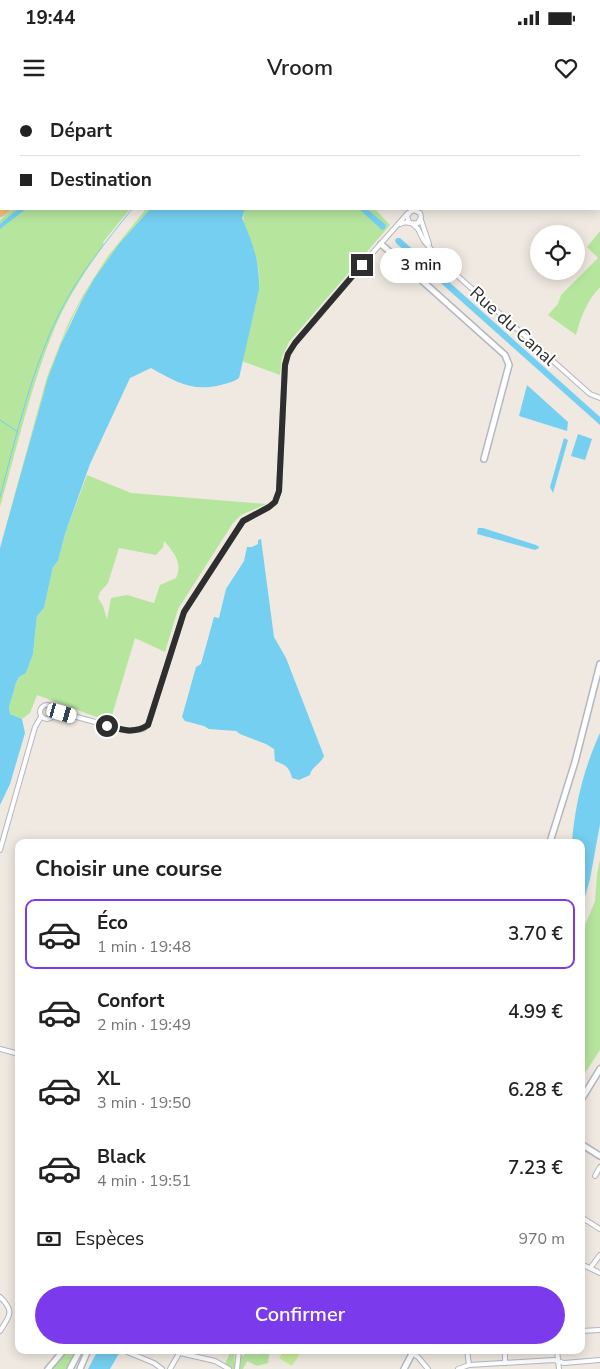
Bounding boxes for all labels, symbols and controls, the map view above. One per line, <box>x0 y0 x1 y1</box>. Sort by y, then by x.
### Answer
text: 19:44 <box>25 5 75 31</box>
text: Vroom <box>267 53 333 83</box>
icon: menu <box>20 54 48 82</box>
icon: heart <box>552 54 580 82</box>
text: Départ <box>50 118 112 144</box>
text: Destination <box>50 167 152 193</box>
map controls <box>530 225 585 280</box>
button: locate <box>530 225 585 280</box>
callout: 3 min <box>380 248 462 282</box>
route end <box>351 254 373 276</box>
text: 3 min <box>401 254 441 276</box>
street label: Rue du Canal <box>465 281 562 372</box>
car <box>45 702 78 724</box>
route start <box>96 715 118 737</box>
text: Choisir une course <box>35 854 222 884</box>
text: Éco <box>97 910 128 936</box>
icon: car <box>37 912 82 957</box>
text: 3.70 € <box>508 921 563 947</box>
text: 1 min · 19:48 <box>97 936 191 958</box>
text: Confort <box>97 988 164 1014</box>
icon: car <box>37 990 82 1035</box>
text: 4.99 € <box>508 999 563 1025</box>
text: 2 min · 19:49 <box>97 1014 191 1036</box>
text: XL <box>97 1066 120 1092</box>
icon: car <box>37 1068 82 1113</box>
text: 6.28 € <box>508 1077 563 1103</box>
text: 3 min · 19:50 <box>97 1092 191 1114</box>
text: Black <box>97 1144 146 1170</box>
icon: car <box>37 1146 82 1191</box>
text: 7.23 € <box>508 1155 563 1181</box>
text: 4 min · 19:51 <box>97 1170 191 1192</box>
icon: cash <box>35 1225 63 1253</box>
text: Espèces <box>75 1226 144 1252</box>
text: 970 m <box>518 1228 565 1250</box>
button: Confirmer <box>35 1286 565 1344</box>

